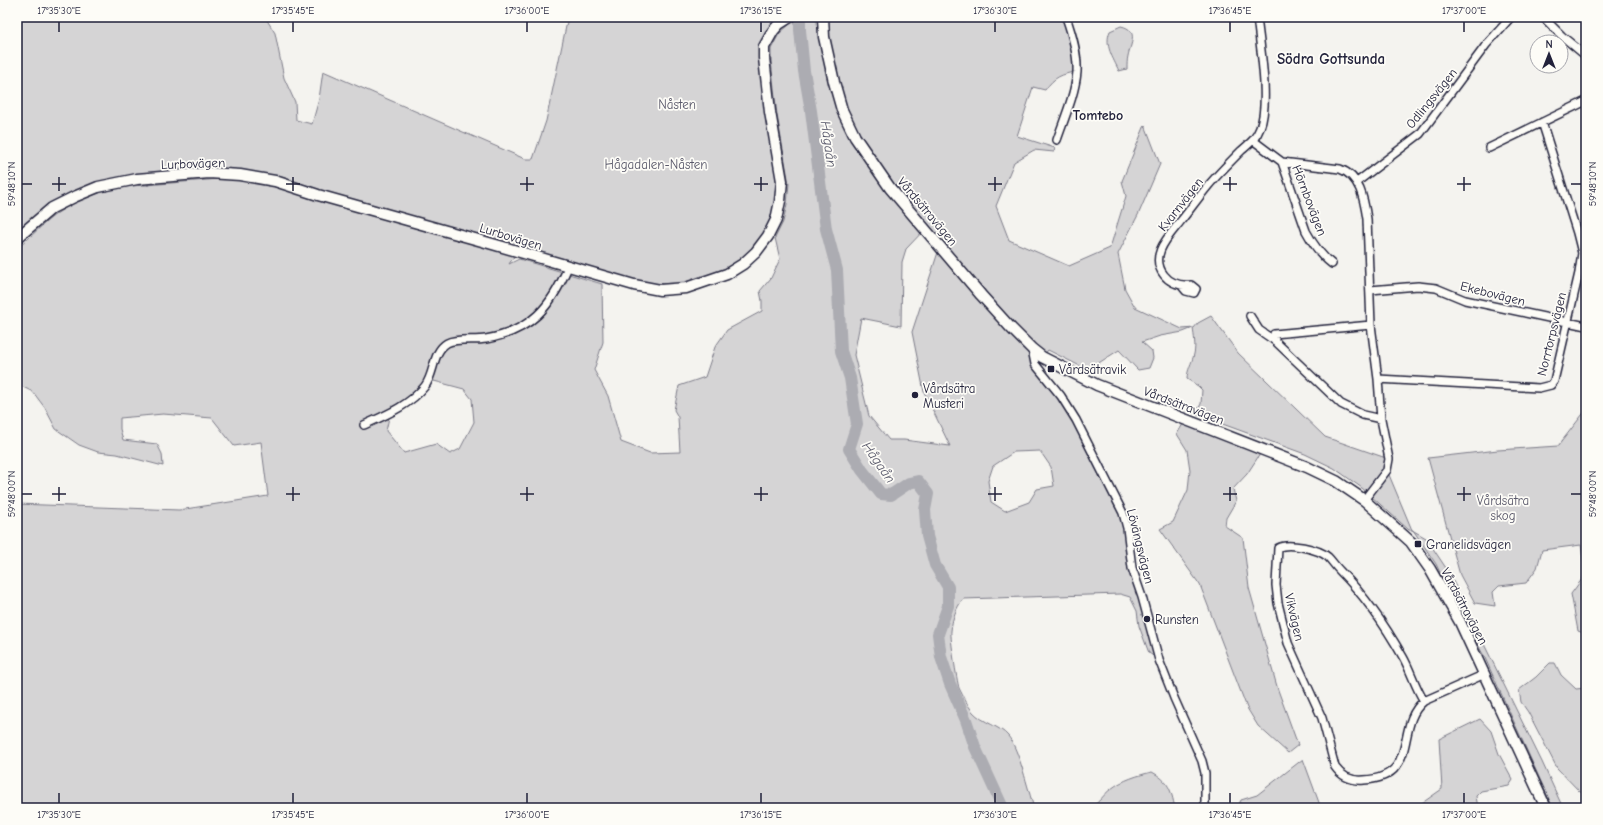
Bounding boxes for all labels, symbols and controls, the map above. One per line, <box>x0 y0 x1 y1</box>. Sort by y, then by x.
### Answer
text: 17°35'30"E <box>37 5 81 17</box>
text: 17°35'45"E <box>272 5 314 17</box>
text: 17°36'00"E <box>505 5 549 17</box>
text: 17°36'15"E <box>740 5 782 17</box>
text: 17°36'30"E <box>973 5 1017 17</box>
text: 17°36'45"E <box>1209 5 1251 17</box>
text: 17°37'00"E <box>1442 5 1486 17</box>
north arrow <box>1529 34 1569 74</box>
text: N <box>1545 38 1553 51</box>
district label: Södra Gottsunda <box>1277 50 1385 68</box>
street label: Odlingsvägen <box>1403 65 1460 131</box>
park label: Nåsten <box>658 97 696 112</box>
district label: Tomtebo <box>1073 107 1123 124</box>
water label: Hågaån <box>817 120 840 169</box>
street label: Lurbovägen <box>161 155 225 172</box>
park label: Hågadalen-Nåsten <box>605 157 707 172</box>
text: 59°48'10"N <box>6 162 18 206</box>
text: 59°48'10"N <box>1587 162 1599 206</box>
street label: Hörnbovägen <box>1289 163 1330 238</box>
street label: Vårdsätravägen <box>895 174 961 249</box>
street label: Kvarnvägen <box>1155 174 1206 234</box>
street label: Lurbovägen <box>478 220 544 253</box>
street label: Ekebovägen <box>1459 278 1527 309</box>
street label: Norrtorpsvägen <box>1534 291 1569 378</box>
place label: Vårdsätravik <box>1059 362 1127 377</box>
marker: Vårdsätravik <box>1046 364 1056 374</box>
place label: Vårdsätra Musteri <box>923 381 976 411</box>
street label: Vårdsätravägen <box>1141 383 1226 428</box>
marker: Vårdsätra Musteri <box>910 390 920 400</box>
water label: Hågaån <box>858 438 899 487</box>
text: 59°48'00"N <box>6 471 18 517</box>
text: 59°48'00"N <box>1587 471 1599 517</box>
park label: Vårdsätra skog <box>1477 493 1529 523</box>
street label: Lövängsvägen <box>1124 507 1157 585</box>
place label: Granelidsvägen <box>1426 537 1511 552</box>
marker: Granelidsvägen <box>1413 539 1423 549</box>
street label: Vårdsätravägen <box>1438 565 1491 647</box>
street label: Vikvägen <box>1282 592 1307 643</box>
place label: Runsten <box>1155 612 1199 627</box>
marker: Runsten <box>1142 614 1152 624</box>
text: 17°35'30"E <box>37 809 81 821</box>
text: 17°35'45"E <box>272 809 314 821</box>
text: 17°36'00"E <box>505 809 549 821</box>
text: 17°36'15"E <box>740 809 782 821</box>
text: 17°36'30"E <box>973 809 1017 821</box>
text: 17°36'45"E <box>1209 809 1251 821</box>
text: 17°37'00"E <box>1442 809 1486 821</box>

